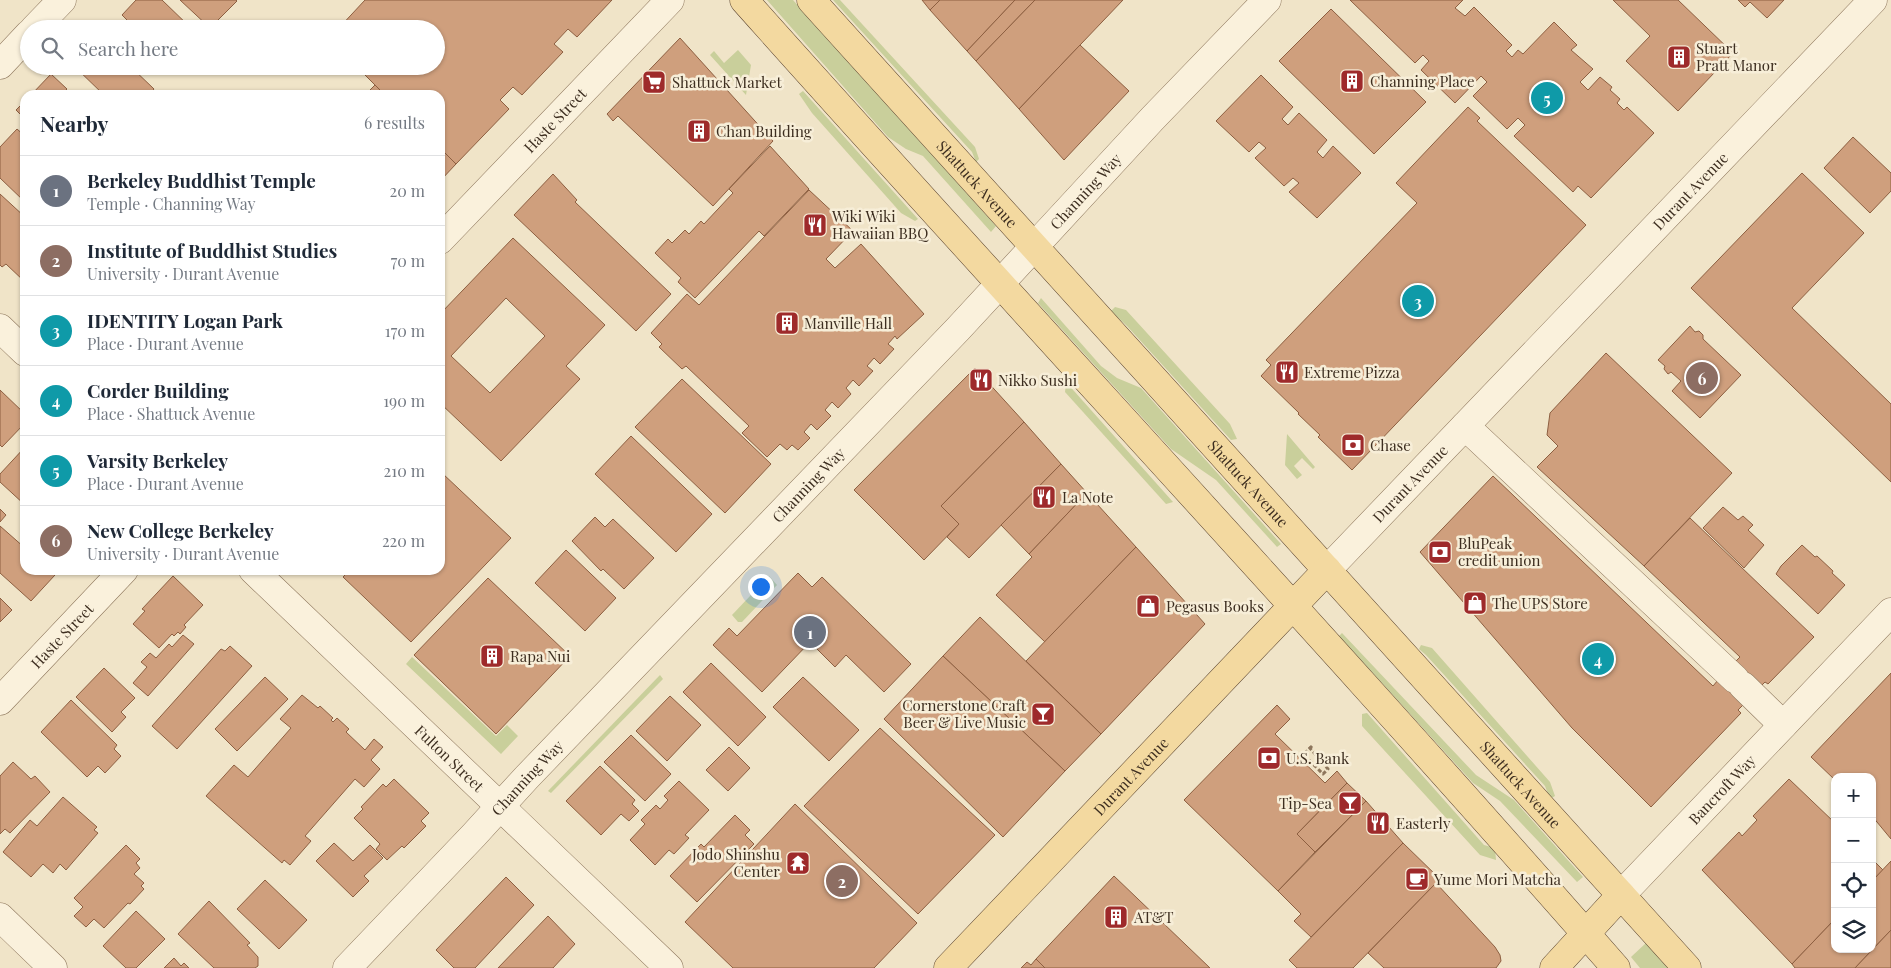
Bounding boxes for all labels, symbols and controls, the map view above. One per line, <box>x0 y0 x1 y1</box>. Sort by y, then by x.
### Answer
search box <box>20 20 445 75</box>
icon: search <box>38 34 66 62</box>
text: Search here <box>78 35 178 61</box>
place label: Stuart Pratt Manor <box>1696 38 1777 75</box>
building icon: Stuart Pratt Manor <box>1666 44 1692 70</box>
building icon: Channing Place <box>1339 68 1365 94</box>
supermarket icon: Shattuck Market <box>641 69 667 95</box>
place label: Channing Place <box>1370 71 1475 91</box>
place label: Shattuck Market <box>672 72 782 92</box>
pin: 5 <box>1531 79 1563 117</box>
street label: Haste Street <box>519 83 591 157</box>
text: Nearby <box>40 109 109 137</box>
text: 6 results <box>364 112 425 133</box>
building icon: Chan Building <box>686 118 712 144</box>
place label: Chan Building <box>716 121 812 141</box>
street label: Shattuck Avenue <box>933 136 1022 232</box>
street label: Channing Way <box>1045 148 1126 233</box>
street label: Durant Avenue <box>1648 148 1732 234</box>
text: Berkeley Buddhist Temple <box>87 167 316 193</box>
text: 1 <box>53 180 59 201</box>
text: 20 m <box>390 180 425 201</box>
text: Temple · Channing Way <box>87 193 256 214</box>
place label: Wiki Wiki Hawaiian BBQ <box>831 206 929 243</box>
restaurant icon: Wiki Wiki Hawaiian BBQ <box>802 212 828 238</box>
text: Institute of Buddhist Studies <box>87 237 337 263</box>
text: 2 <box>52 250 60 271</box>
text: 70 m <box>391 250 425 271</box>
text: University · Durant Avenue <box>87 263 279 284</box>
pin: 3 <box>1402 282 1434 320</box>
text: IDENTITY Logan Park <box>87 307 283 333</box>
building icon: Manville Hall <box>774 310 800 336</box>
place label: Manville Hall <box>804 313 892 333</box>
text: 3 <box>52 320 60 341</box>
text: 170 m <box>385 320 425 341</box>
text: Place · Durant Avenue <box>87 333 244 354</box>
restaurant icon: Extreme Pizza <box>1274 359 1300 385</box>
pin: 6 <box>1686 359 1718 397</box>
place label: Extreme Pizza <box>1304 362 1400 382</box>
restaurant icon: Nikko Sushi <box>968 367 994 393</box>
place label: Nikko Sushi <box>998 370 1078 390</box>
text: Corder Building <box>87 377 229 403</box>
text: 4 <box>52 390 60 411</box>
text: 190 m <box>383 390 425 411</box>
text: Place · Shattuck Avenue <box>87 403 255 424</box>
bank icon: Chase <box>1340 432 1366 458</box>
street label: Shattuck Avenue <box>1204 435 1293 531</box>
place label: Chase <box>1370 435 1411 455</box>
street label: Durant Avenue <box>1368 440 1452 527</box>
street label: Channing Way <box>767 443 849 527</box>
text: Varsity Berkeley <box>87 447 228 473</box>
text: 5 <box>52 460 60 481</box>
text: 210 m <box>384 460 425 481</box>
text: Place · Durant Avenue <box>87 473 244 494</box>
restaurant icon: La Note <box>1031 484 1057 510</box>
place label: La Note <box>1062 487 1113 507</box>
text: New College Berkeley <box>87 517 274 543</box>
text: 6 <box>52 530 60 551</box>
text: 220 m <box>382 530 425 551</box>
place label: BluPeak credit union <box>1458 533 1540 570</box>
bank icon: BluPeak credit union <box>1427 539 1453 565</box>
text: University · Durant Avenue <box>87 543 279 564</box>
your location <box>748 574 774 600</box>
shop icon: The UPS Store <box>1462 590 1488 616</box>
shop icon: Pegasus Books <box>1135 593 1161 619</box>
place label: The UPS Store <box>1492 593 1588 613</box>
place label: Pegasus Books <box>1166 596 1264 616</box>
street label: Haste Street <box>26 598 98 672</box>
pin: 1 <box>794 613 826 651</box>
pin: 4 <box>1582 640 1614 678</box>
building icon: Rapa Nui <box>479 643 505 669</box>
place label: Rapa Nui <box>510 646 571 666</box>
place label: Cornerstone Craft Beer & Live Music <box>902 695 1027 732</box>
bar icon: Cornerstone Craft Beer & Live Music <box>1030 701 1056 727</box>
street label: Fulton Street <box>411 720 489 796</box>
street label: Durant Avenue <box>1089 733 1173 819</box>
street label: Channing Way <box>487 735 568 820</box>
street label: Shattuck Avenue <box>1476 736 1566 832</box>
bank icon: U.S. Bank <box>1256 745 1282 771</box>
place label: U.S. Bank <box>1286 748 1350 768</box>
street label: Bancroft Way <box>1684 750 1760 828</box>
map controls <box>1831 773 1876 953</box>
button: + <box>1831 773 1876 818</box>
bar icon: Tip-Sea <box>1337 790 1363 816</box>
place label: Tip-Sea <box>1279 793 1333 813</box>
restaurant icon: Easterly <box>1365 810 1391 836</box>
place label: Easterly <box>1396 813 1451 833</box>
button: − <box>1831 818 1876 863</box>
place label: Jodo Shinshu Center <box>691 844 780 881</box>
temple icon: Jodo Shinshu Center <box>785 850 811 876</box>
pin: 2 <box>826 862 858 900</box>
button: locate <box>1831 863 1876 908</box>
cafe icon: Yume Mori Matcha <box>1404 866 1430 892</box>
place label: Yume Mori Matcha <box>1433 869 1562 889</box>
building icon: AT&T <box>1103 904 1129 930</box>
place label: AT&T <box>1133 907 1174 927</box>
button: layers <box>1831 908 1876 953</box>

